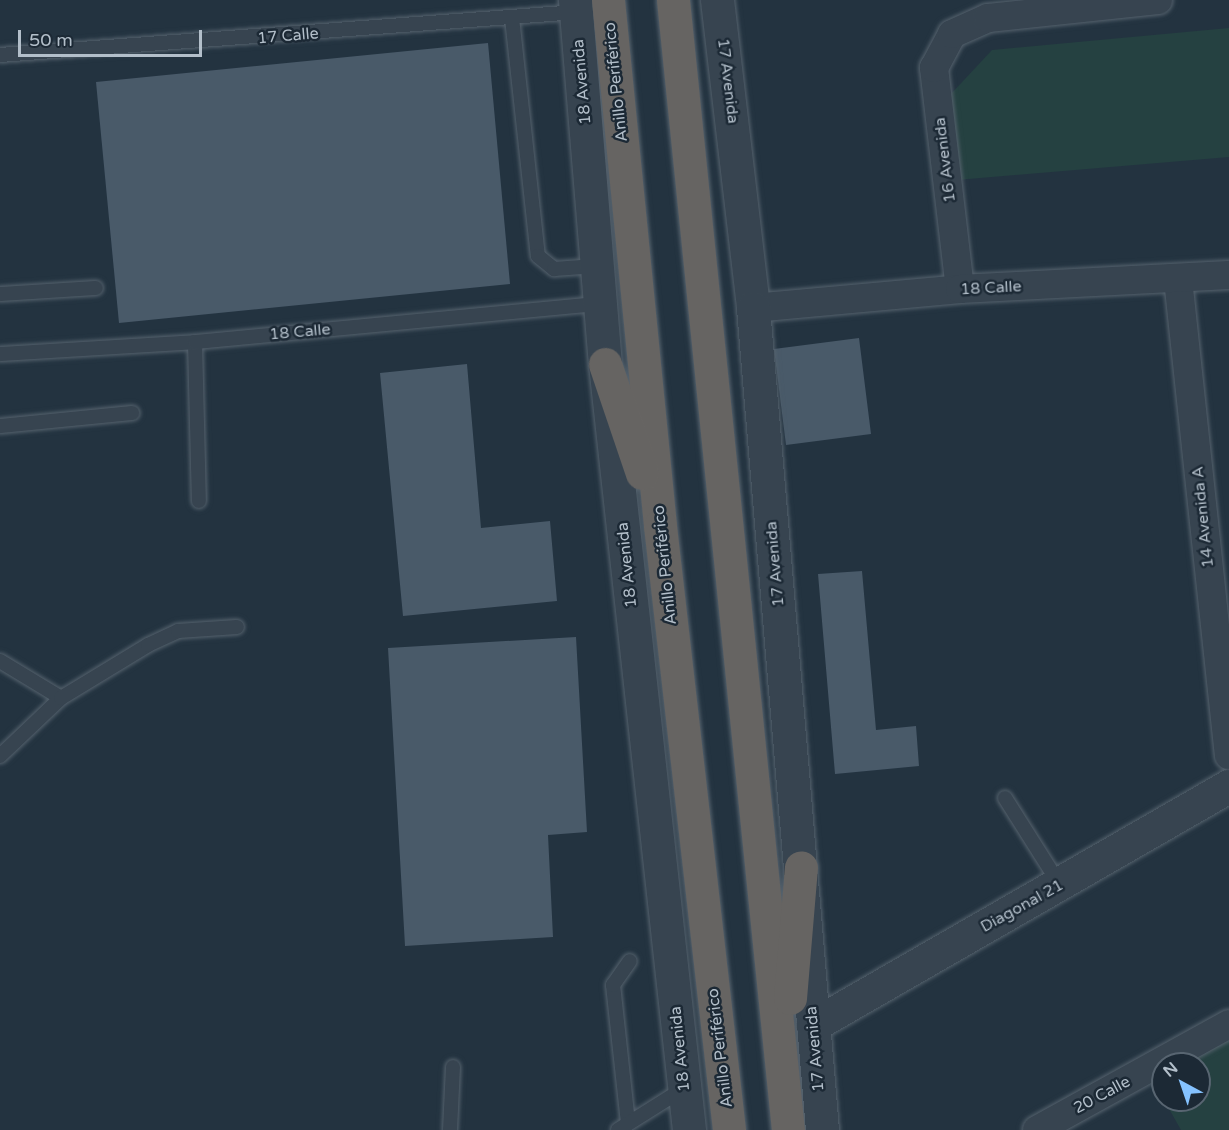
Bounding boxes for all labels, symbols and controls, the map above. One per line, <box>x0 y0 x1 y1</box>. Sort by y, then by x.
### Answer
scale bar <box>21 18 206 56</box>
street label: Anillo Periférico <box>600 21 632 143</box>
street label: 17 Calle <box>257 24 319 48</box>
text: 50 m <box>29 29 73 51</box>
street label: 17 Avenida <box>713 37 743 125</box>
street label: 18 Avenida <box>569 38 595 126</box>
street label: 16 Avenida <box>930 116 960 204</box>
street label: 18 Calle <box>960 277 1022 299</box>
street label: 18 Calle <box>269 320 331 344</box>
street label: 14 Avenida A <box>1188 465 1218 569</box>
street label: Anillo Periférico <box>649 504 681 626</box>
street label: 17 Avenida <box>762 520 788 608</box>
street label: 18 Avenida <box>613 521 641 609</box>
street label: Diagonal 21 <box>977 875 1067 937</box>
street label: Anillo Periférico <box>703 987 737 1109</box>
street label: 18 Avenida <box>666 1005 694 1093</box>
street label: 17 Avenida <box>802 1005 828 1093</box>
north arrow <box>1151 1052 1211 1112</box>
text: N <box>1159 1058 1182 1082</box>
street label: 20 Calle <box>1070 1072 1134 1118</box>

